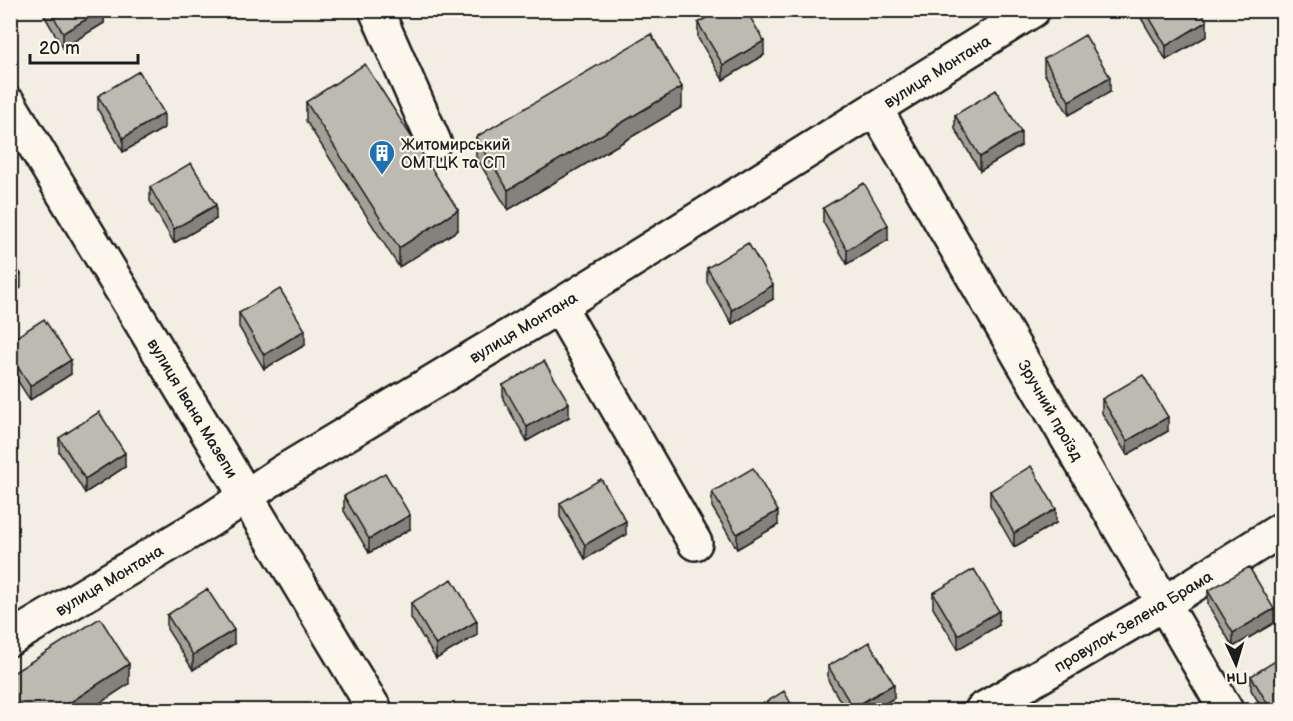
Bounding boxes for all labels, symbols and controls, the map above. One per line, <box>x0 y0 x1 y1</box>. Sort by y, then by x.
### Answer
scale bar <box>30 27 138 65</box>
street label: вулиця Монтана <box>881 32 995 113</box>
text: 20 m <box>39 38 80 59</box>
place label: Житомирський ОМТЦК та СП <box>401 136 510 173</box>
building icon: Житомирський ОМТЦК та СП <box>367 138 397 176</box>
street label: вулиця Монтана <box>466 288 582 368</box>
street label: вулиця Івана Мазепи <box>143 336 241 482</box>
street label: Зручний проїзд <box>1013 357 1086 465</box>
street label: вулиця Монтана <box>52 541 168 621</box>
street label: провулок Зелена Брама <box>1051 567 1217 677</box>
north arrow <box>1206 634 1266 694</box>
text: Пн <box>1226 667 1248 688</box>

